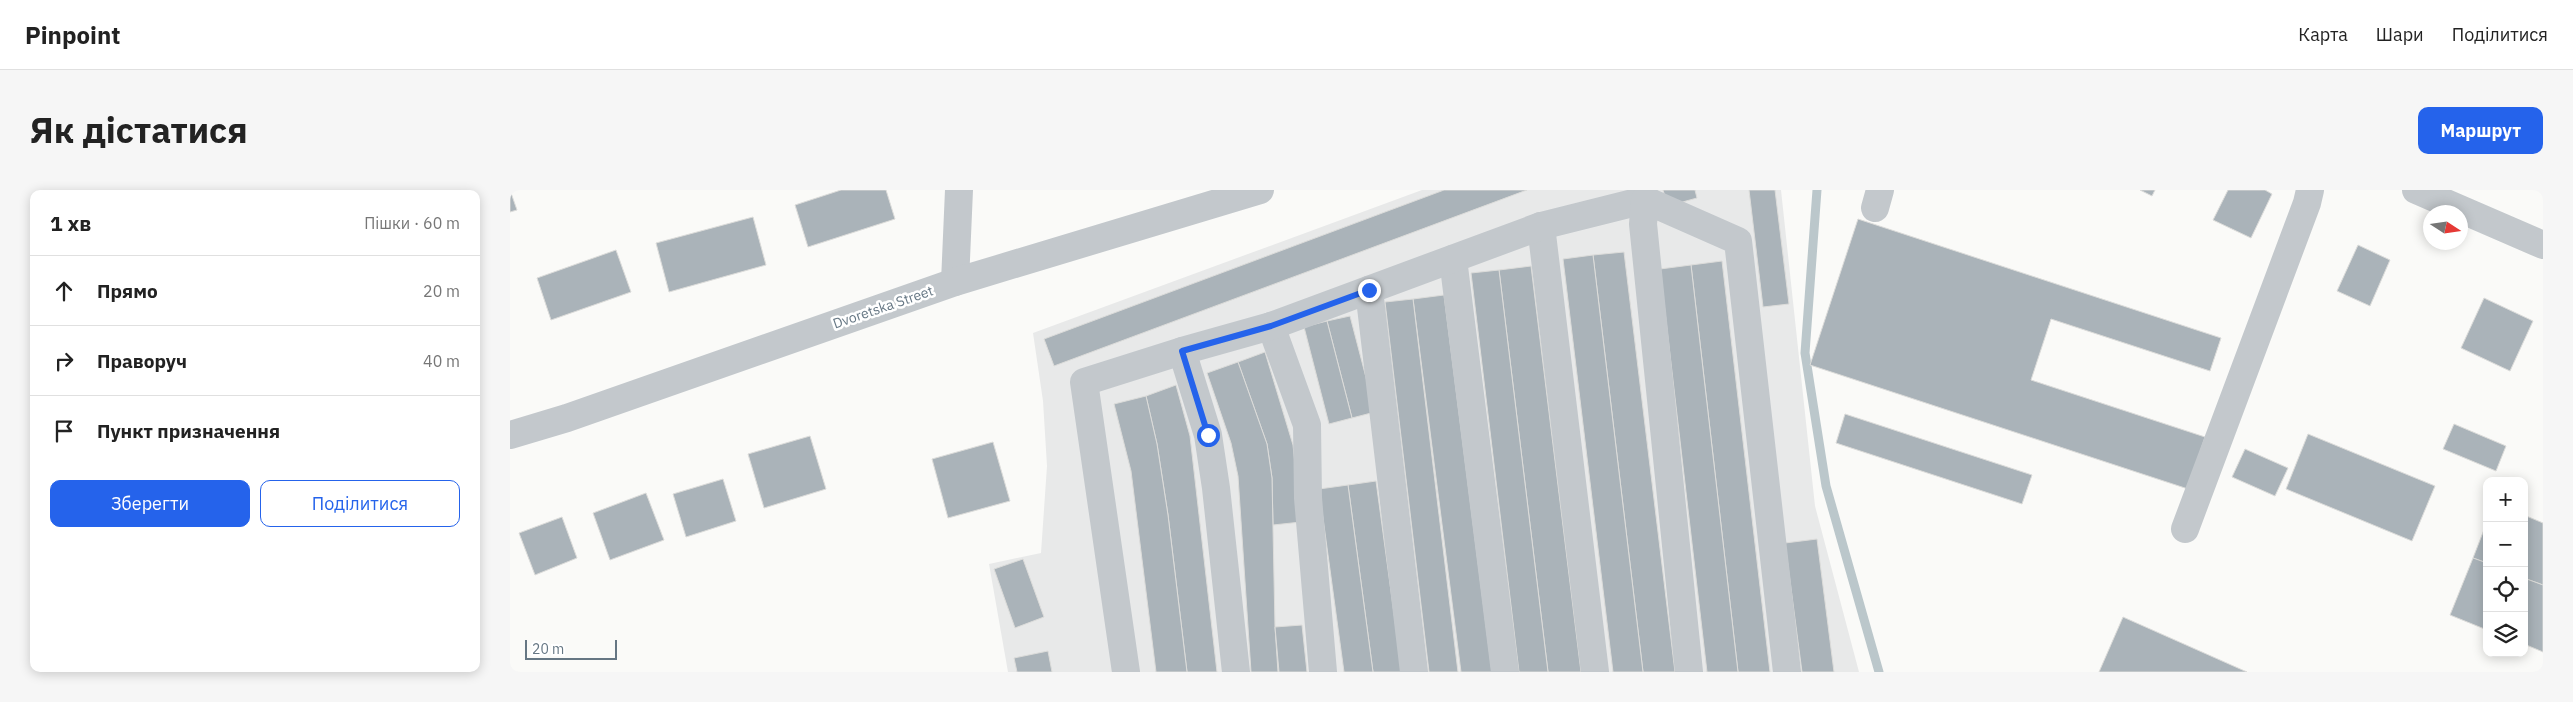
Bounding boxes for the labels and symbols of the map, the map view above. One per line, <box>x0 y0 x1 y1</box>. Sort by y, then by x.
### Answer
north arrow <box>2423 205 2468 250</box>
route end <box>1358 279 1381 302</box>
street label: Dvoretska Street <box>830 281 936 333</box>
route start <box>1197 424 1220 447</box>
scale bar <box>525 637 618 660</box>

